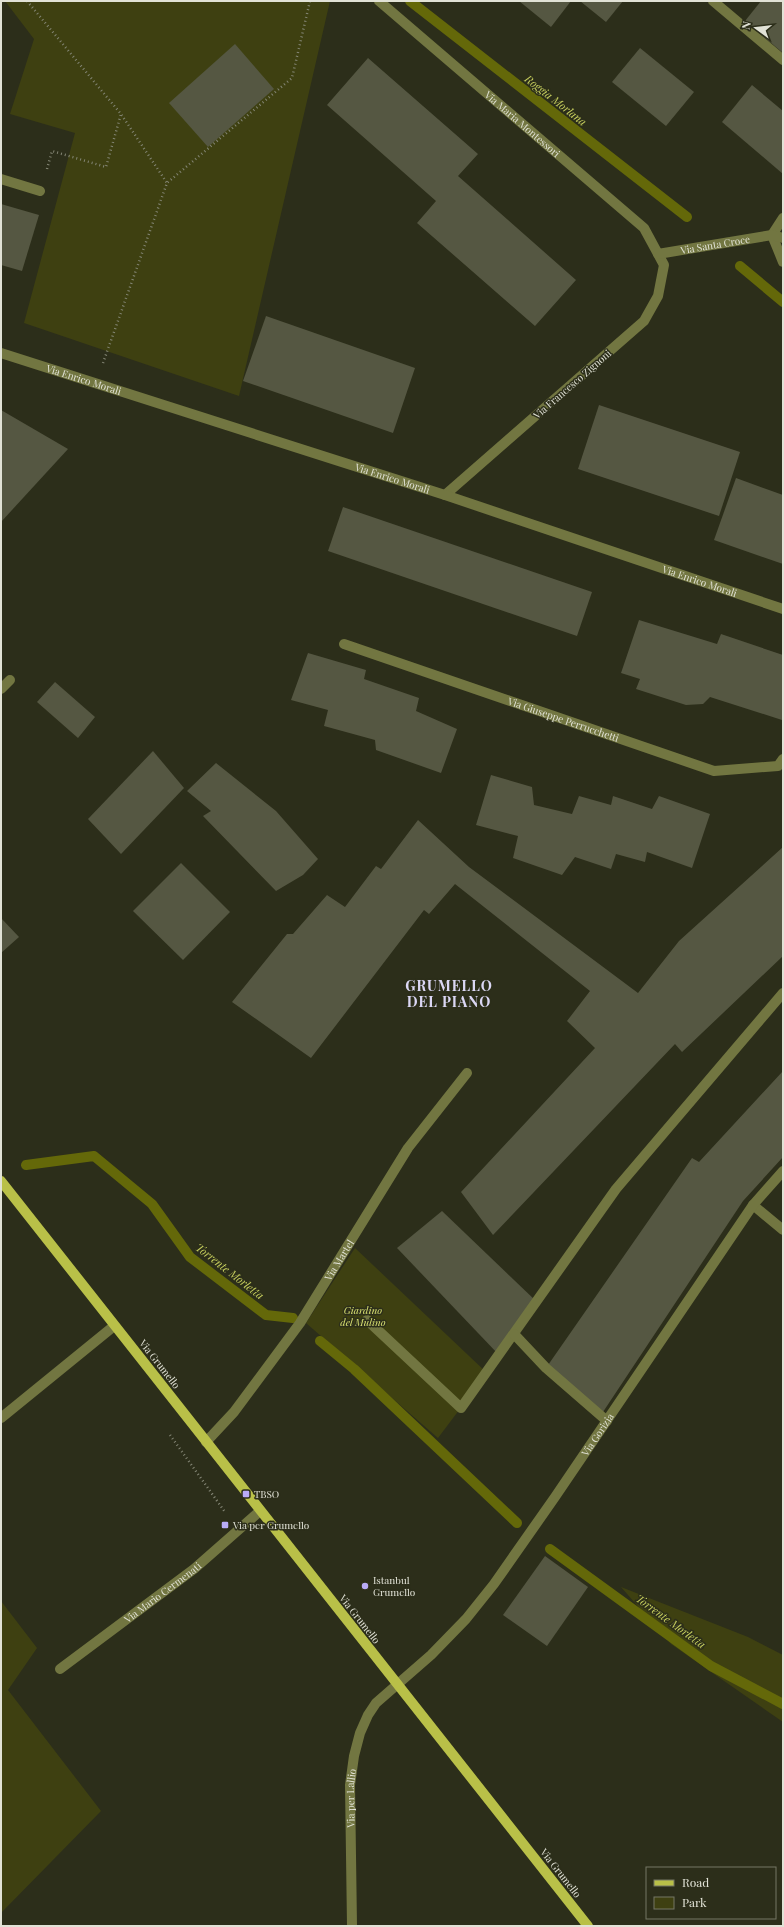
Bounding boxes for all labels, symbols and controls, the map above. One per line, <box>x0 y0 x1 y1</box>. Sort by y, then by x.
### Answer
north arrow <box>736 8 776 48</box>
text: N <box>738 19 754 31</box>
water label: Roggia Morlana <box>521 70 590 129</box>
street label: Via Maria Montessori <box>481 87 563 160</box>
street label: Via Santa Croce <box>678 232 751 257</box>
street label: Via Francesco Zignoni <box>529 346 614 422</box>
street label: Via Enrico Morali <box>44 361 123 398</box>
street label: Via Enrico Morali <box>352 459 432 497</box>
street label: Via Enrico Morali <box>660 562 739 600</box>
street label: Via Giuseppe Perrucchetti <box>505 693 621 745</box>
district label: GRUMELLO DEL PIANO <box>405 976 493 1011</box>
street label: Via Martel <box>320 1237 357 1284</box>
water label: Torrente Morletta <box>193 1240 267 1303</box>
park label: Giardino del Mulino <box>340 1303 386 1329</box>
street label: Via Grumello <box>136 1336 184 1392</box>
street label: Via Gorizia <box>577 1410 617 1459</box>
place label: TBSO <box>254 1487 279 1501</box>
marker: TBSO <box>241 1489 251 1499</box>
place label: Via per Grumello <box>232 1518 310 1532</box>
marker: Via per Grumello <box>220 1520 230 1530</box>
street label: Via Mario Cermenati <box>120 1559 204 1627</box>
place label: Istanbul Grumello <box>373 1573 416 1599</box>
marker: Istanbul Grumello <box>360 1581 370 1591</box>
street label: Via Grumello <box>336 1591 384 1647</box>
water label: Torrente Morletta <box>633 1591 709 1652</box>
street label: Via per Lallio <box>343 1767 359 1829</box>
street label: Via Grumello <box>537 1845 585 1901</box>
legend <box>646 1867 776 1919</box>
text: Road <box>682 1874 709 1890</box>
text: Park <box>682 1894 707 1910</box>

